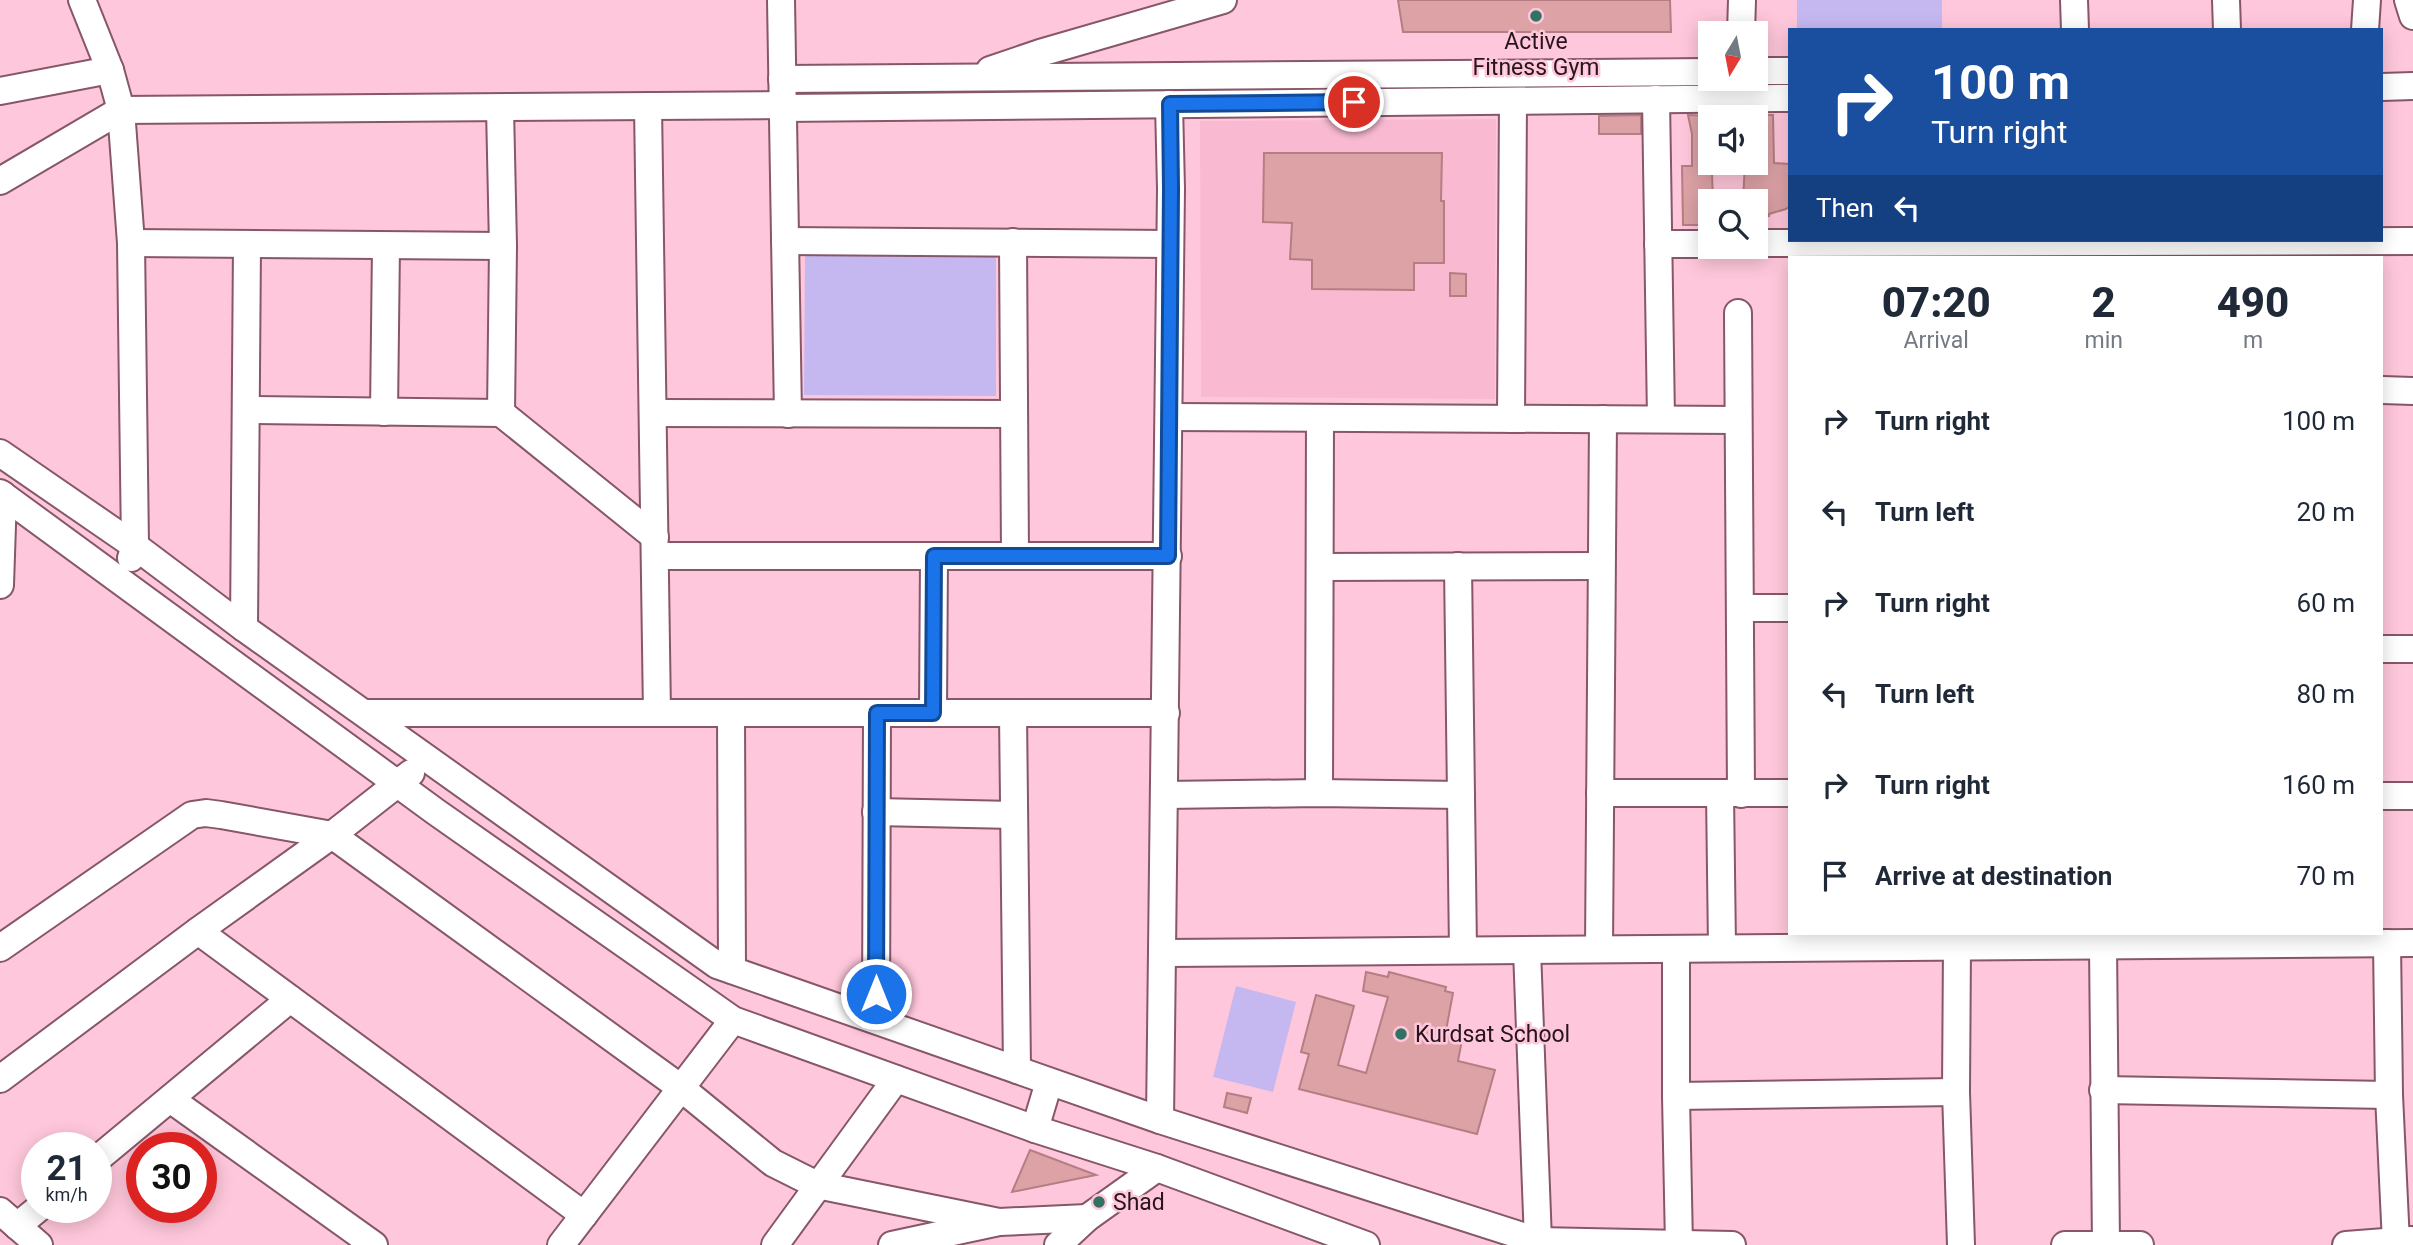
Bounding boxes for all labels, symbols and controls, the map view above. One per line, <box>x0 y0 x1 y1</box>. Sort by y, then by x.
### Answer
marker: Active Fitness Gym <box>1528 8 1544 24</box>
north arrow <box>1698 21 1768 91</box>
map controls <box>1698 21 1768 259</box>
place label: Active Fitness Gym <box>1473 28 1599 81</box>
text: 100 m <box>1931 54 2070 111</box>
icon: right <box>1816 56 1907 147</box>
pin <box>1324 72 1384 132</box>
icon: arrive <box>1335 83 1373 121</box>
button: sound <box>1698 105 1768 175</box>
text: Turn right <box>1931 113 2067 151</box>
button: search <box>1698 189 1768 259</box>
icon: left <box>1888 189 1926 227</box>
text: Then <box>1816 193 1874 223</box>
text: 07:20 <box>1882 278 1991 327</box>
text: 2 <box>2092 278 2116 327</box>
text: 490 <box>2217 278 2289 327</box>
text: Arrival <box>1904 327 1969 354</box>
text: min <box>2084 327 2123 354</box>
text: m <box>2243 327 2263 354</box>
icon: right <box>1816 402 1854 440</box>
text: Turn right <box>1875 406 1990 436</box>
text: 100 m <box>2282 406 2355 436</box>
icon: left <box>1816 493 1854 531</box>
text: Turn left <box>1875 497 1974 527</box>
text: 20 m <box>2297 497 2355 527</box>
icon: right <box>1816 584 1854 622</box>
text: Turn right <box>1875 588 1990 618</box>
text: 60 m <box>2297 588 2355 618</box>
icon: left <box>1816 675 1854 713</box>
text: Turn left <box>1875 679 1974 709</box>
text: 80 m <box>2297 679 2355 709</box>
icon: right <box>1816 766 1854 804</box>
text: Turn right <box>1875 770 1990 800</box>
text: 160 m <box>2282 770 2355 800</box>
icon: arrive <box>1816 857 1854 895</box>
text: Arrive at destination <box>1875 861 2112 891</box>
text: 70 m <box>2297 861 2355 891</box>
position arrow <box>839 957 913 1031</box>
place label: Kurdsat School <box>1415 1021 1570 1048</box>
marker: Kurdsat School <box>1393 1026 1409 1042</box>
speed limit sign: 30 <box>126 1132 217 1223</box>
text: 21 <box>46 1148 87 1189</box>
text: km/h <box>45 1184 88 1205</box>
place label: Shad <box>1113 1189 1165 1216</box>
marker: Shad <box>1091 1194 1107 1210</box>

